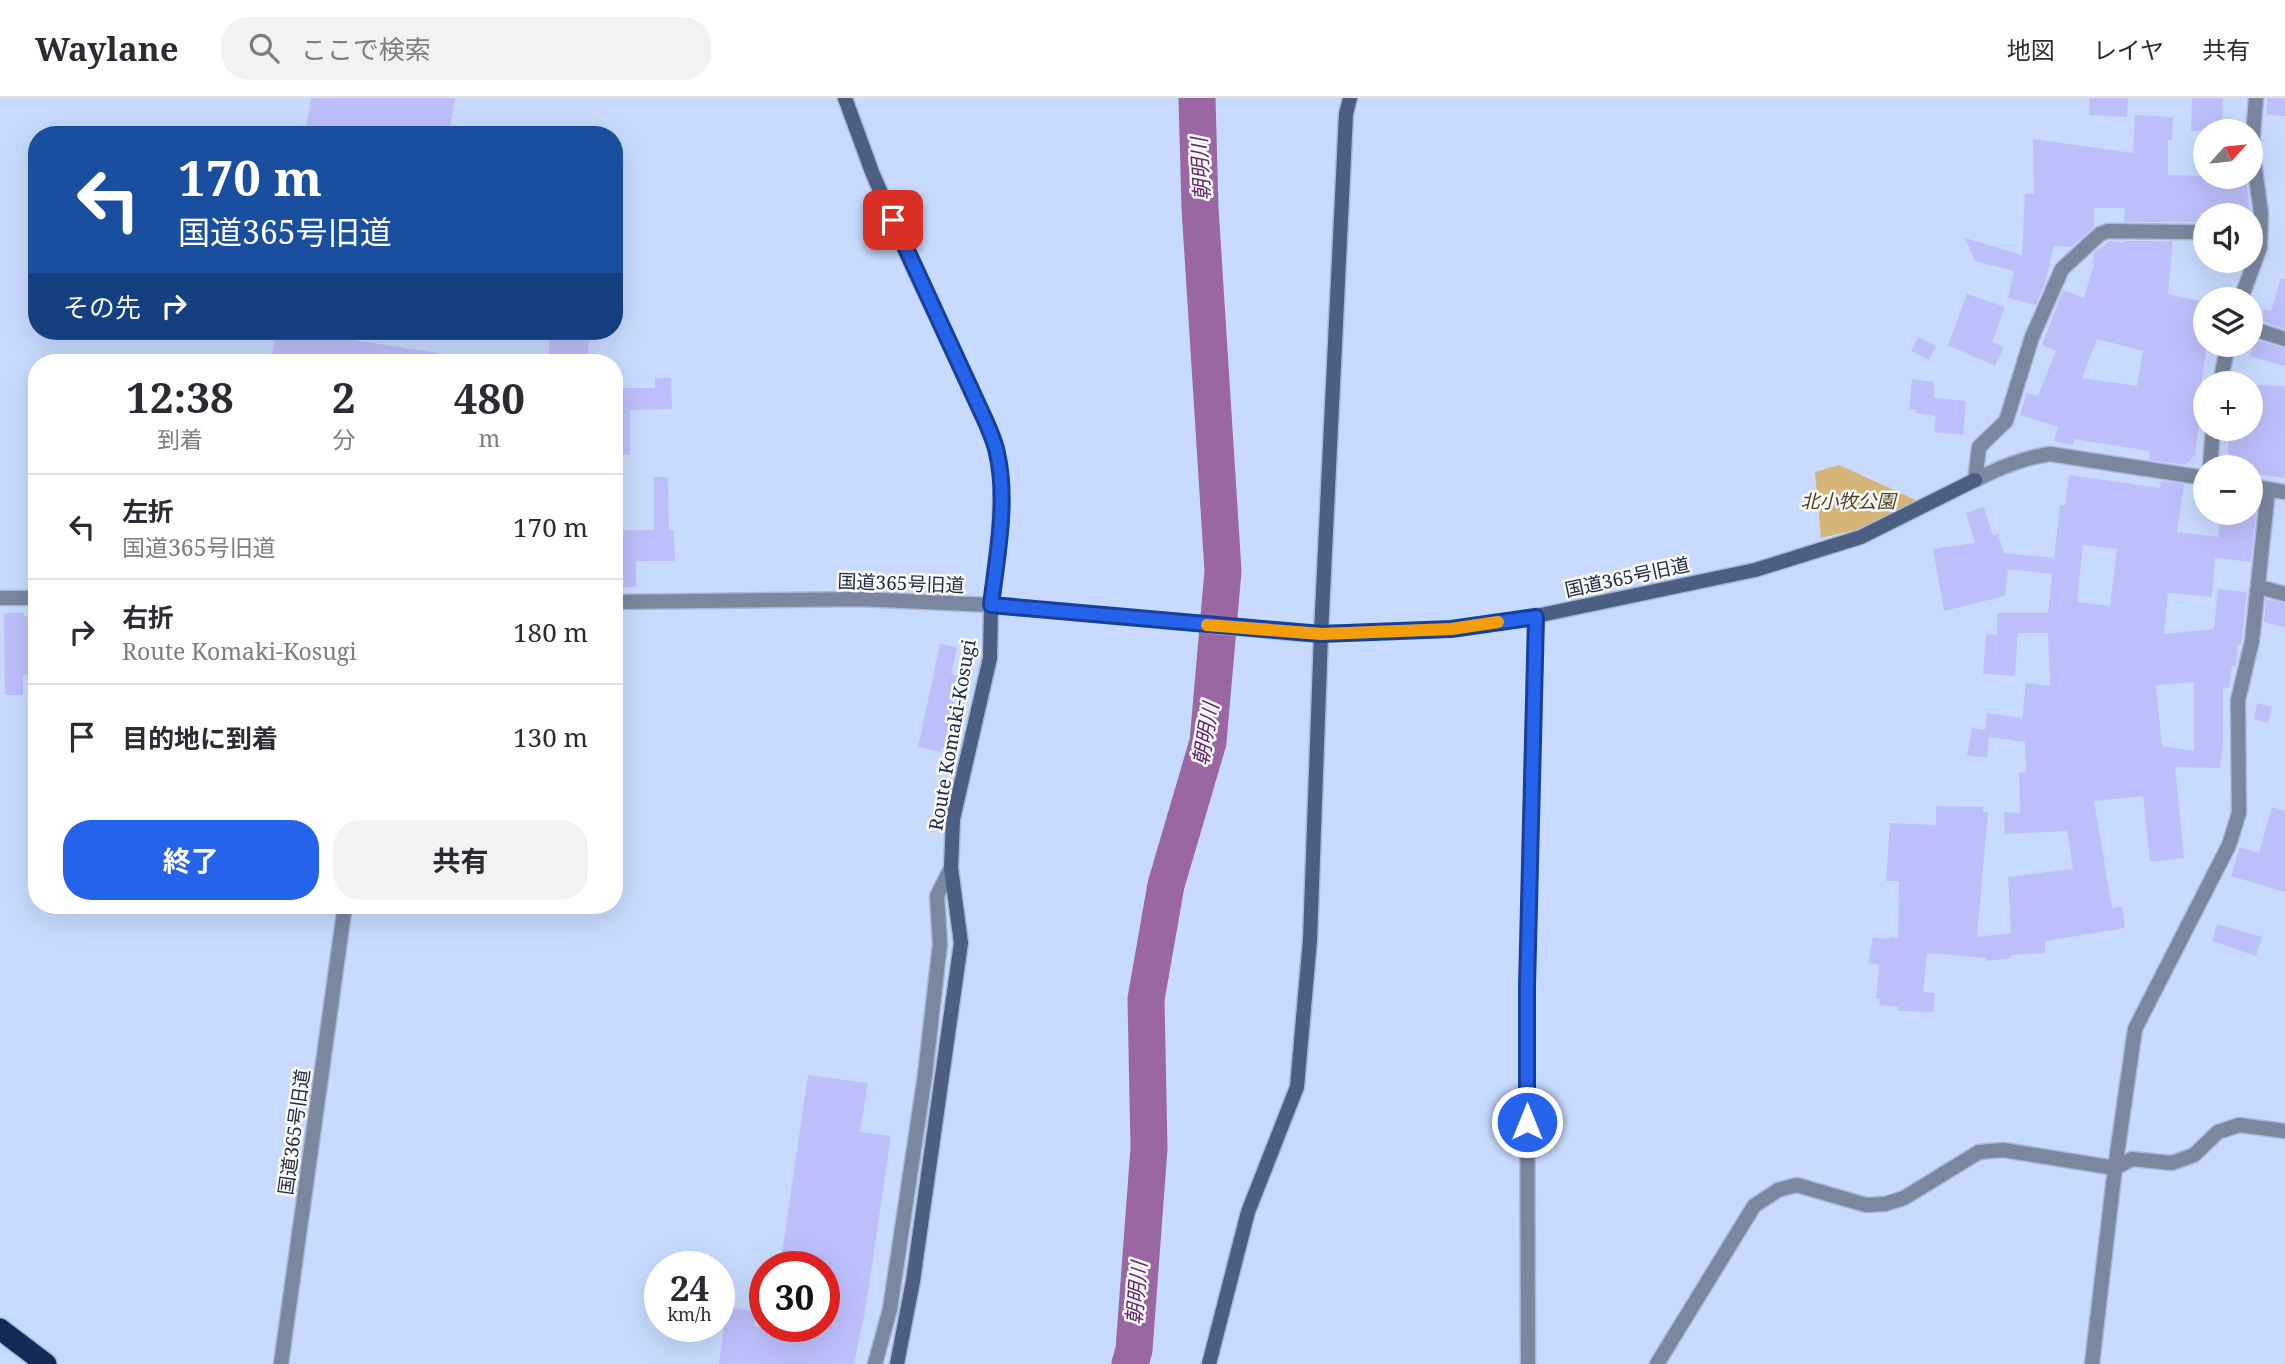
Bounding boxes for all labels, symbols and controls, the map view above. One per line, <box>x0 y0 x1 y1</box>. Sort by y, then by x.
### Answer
search box <box>221 17 711 80</box>
text: Waylane <box>35 26 179 71</box>
icon: search <box>245 29 283 67</box>
text: ここで検索 <box>301 31 431 67</box>
text: 地図 <box>2007 33 2055 66</box>
text: レイヤ <box>2093 33 2164 66</box>
text: 共有 <box>2202 33 2250 66</box>
north arrow <box>2193 119 2263 189</box>
map controls <box>2193 119 2263 525</box>
water label: 朝明川 <box>1184 135 1216 201</box>
text: 170 m <box>178 144 322 210</box>
icon: left <box>63 154 154 245</box>
pin <box>863 190 923 250</box>
icon: arrive <box>874 201 912 239</box>
button: sound <box>2193 203 2263 273</box>
text: 国道365号旧道 <box>178 210 392 253</box>
icon: right <box>155 287 193 325</box>
button: layers <box>2193 287 2263 357</box>
text: その先 <box>63 289 141 325</box>
text: 12:38 <box>126 368 234 425</box>
text: 2 <box>332 368 356 425</box>
text: 480 <box>454 369 525 426</box>
button: + <box>2193 371 2263 441</box>
text: m <box>478 422 500 454</box>
text: 到着 <box>157 423 203 455</box>
text: 分 <box>332 423 355 455</box>
button: − <box>2193 455 2263 525</box>
park label: 北小牧公園 <box>1800 488 1898 514</box>
text: 左折 <box>122 493 174 529</box>
icon: left <box>63 508 101 546</box>
text: 170 m <box>513 509 588 545</box>
text: 国道365号旧道 <box>122 531 276 563</box>
street label: 国道365号旧道 <box>1562 551 1692 603</box>
street label: 国道365号旧道 <box>837 568 965 598</box>
text: 右折 <box>122 599 174 635</box>
icon: right <box>63 613 101 651</box>
text: 180 m <box>513 614 588 650</box>
text: Route Komaki-Kosugi <box>122 635 357 667</box>
street label: Route Komaki-Kosugi <box>922 637 982 833</box>
water label: 朝明川 <box>1186 698 1225 767</box>
icon: arrive <box>63 718 101 756</box>
text: 130 m <box>513 719 588 755</box>
text: 目的地に到着 <box>122 720 278 756</box>
button: 終了 <box>63 820 319 900</box>
button: 共有 <box>333 820 588 900</box>
street label: 国道365号旧道 <box>272 1067 316 1197</box>
position arrow <box>1490 1085 1564 1159</box>
speed limit sign: 30 <box>749 1251 840 1342</box>
water label: 朝明川 <box>1119 1258 1153 1326</box>
text: 24 <box>670 1264 709 1311</box>
text: km/h <box>667 1302 712 1326</box>

